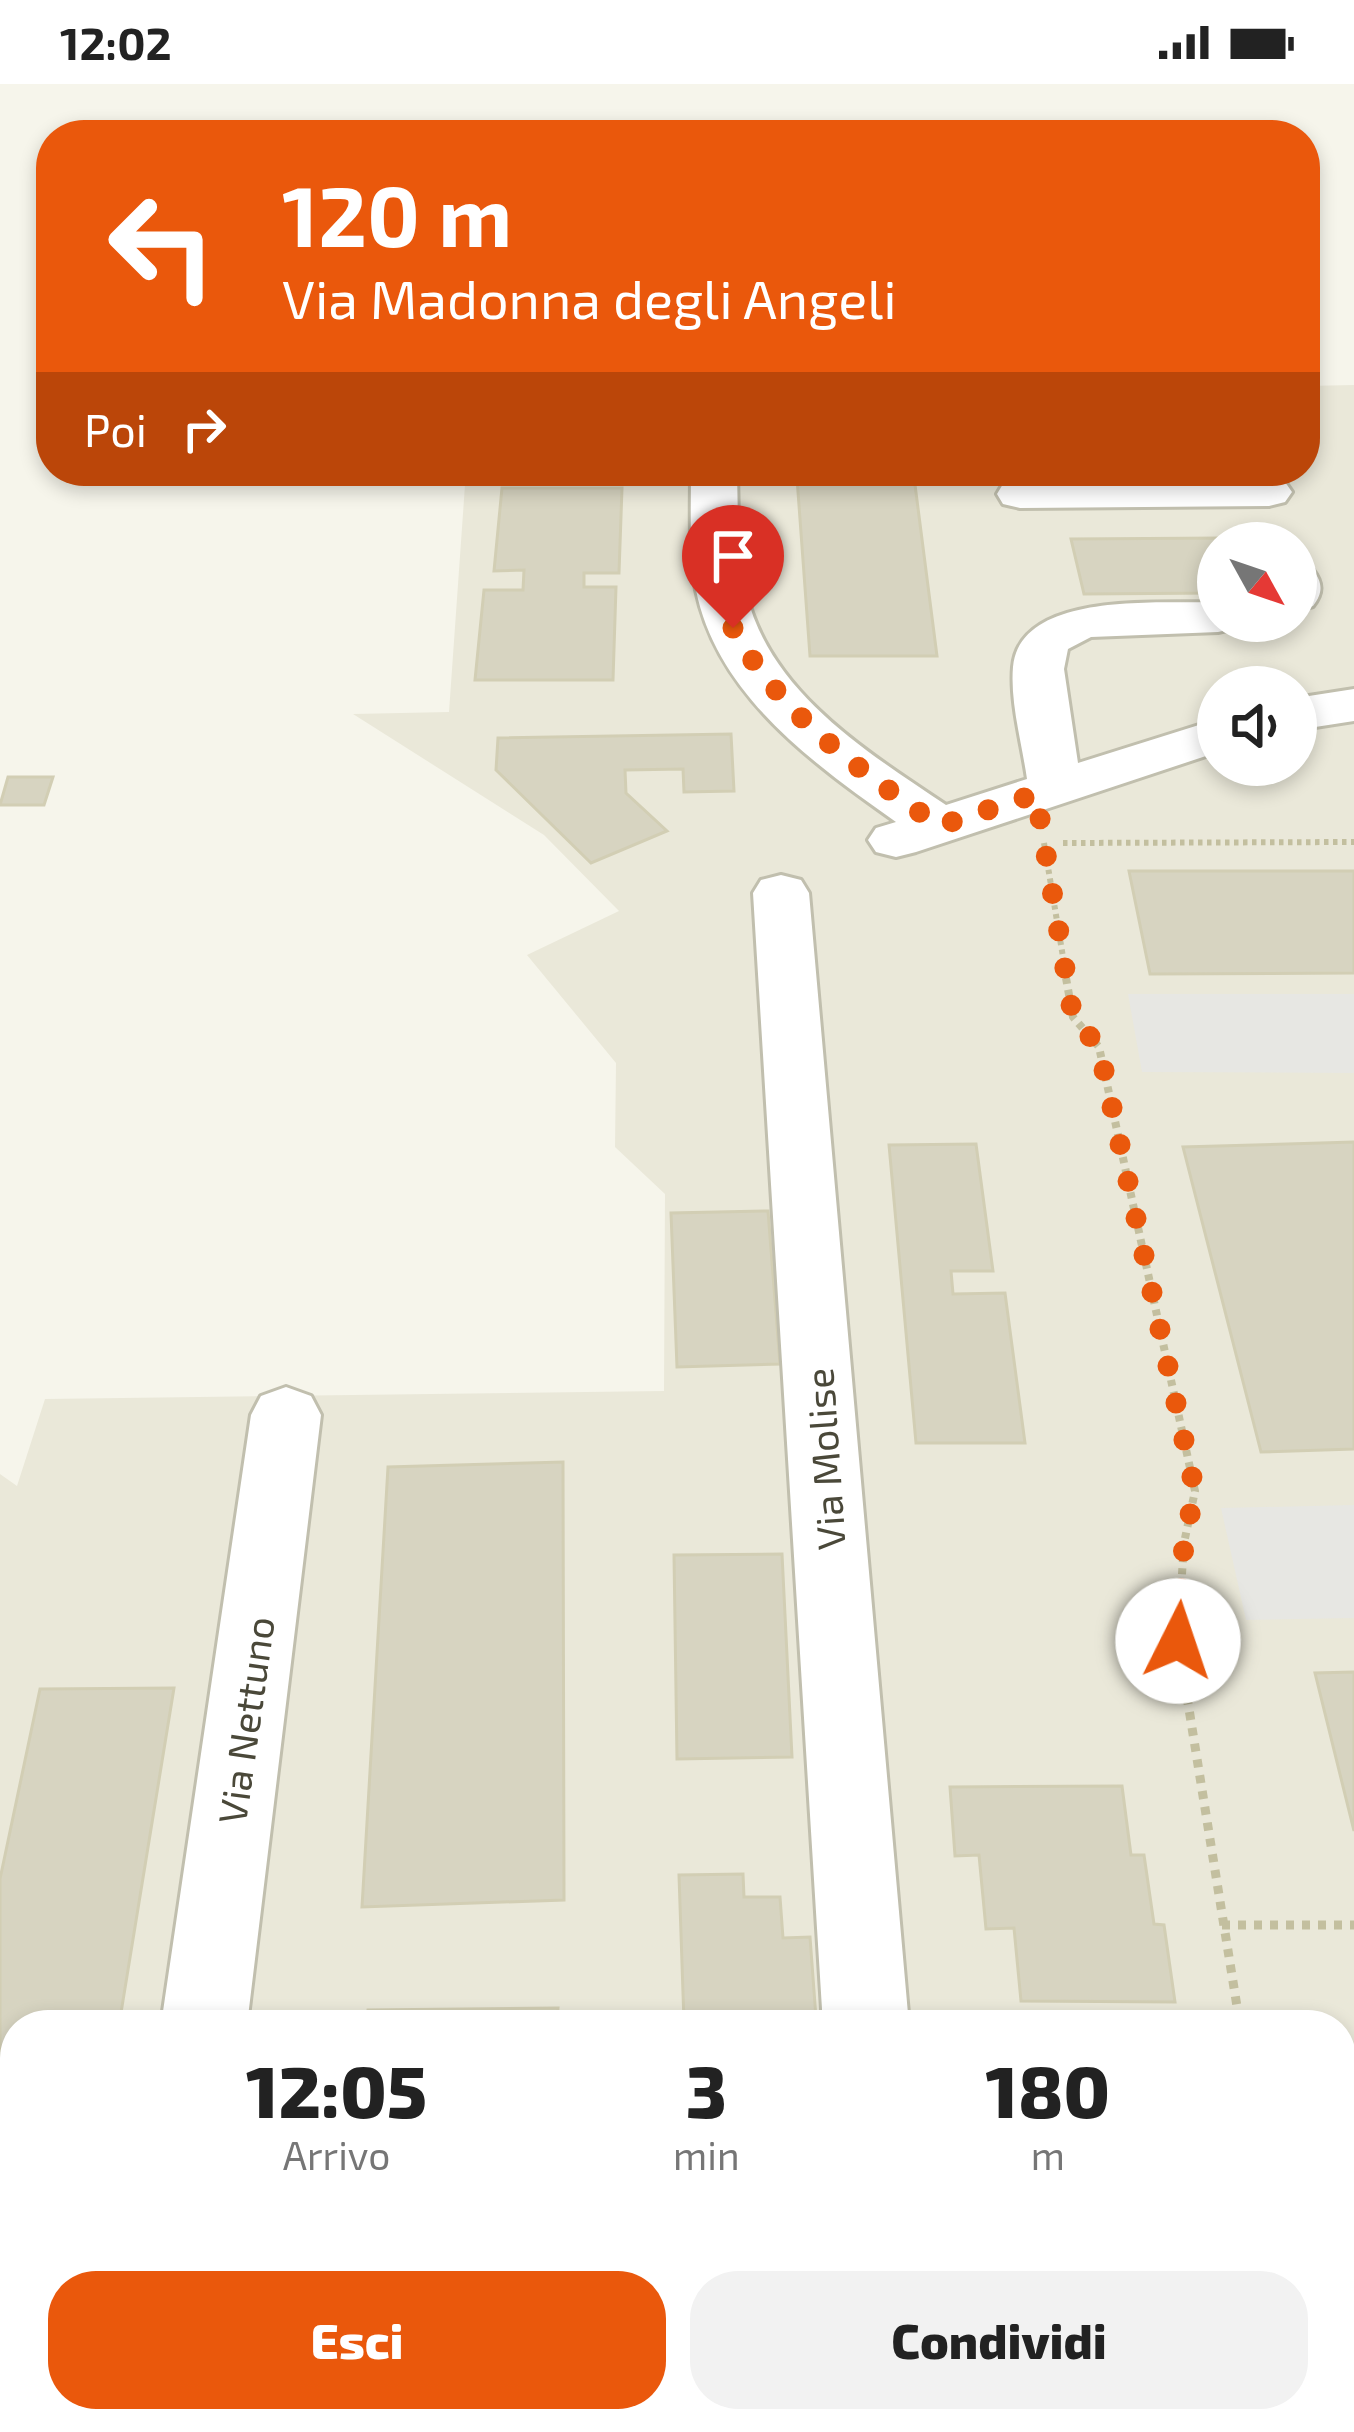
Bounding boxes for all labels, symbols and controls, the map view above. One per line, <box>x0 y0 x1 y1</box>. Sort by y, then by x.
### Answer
text: 12:02 <box>60 15 172 69</box>
text: 120 m <box>282 163 512 264</box>
icon: left <box>84 168 240 324</box>
text: Via Madonna degli Angeli <box>282 265 897 330</box>
icon: right <box>171 396 237 462</box>
text: Poi <box>84 402 147 456</box>
pin <box>682 505 784 628</box>
north arrow <box>1197 522 1317 642</box>
map controls <box>1197 522 1317 786</box>
icon: arrive <box>700 523 766 589</box>
button: sound <box>1197 666 1317 786</box>
street label: Via Molise <box>794 1367 854 1551</box>
position arrow <box>1115 1578 1241 1704</box>
street label: Via Nettuno <box>207 1613 283 1827</box>
text: 12:05 <box>246 2046 427 2132</box>
text: 3 <box>686 2046 727 2132</box>
text: 180 <box>986 2046 1110 2132</box>
text: Arrivo <box>283 2131 390 2178</box>
text: min <box>673 2131 740 2178</box>
text: m <box>1031 2131 1065 2178</box>
button: Esci <box>48 2271 666 2409</box>
button: Condividi <box>690 2271 1308 2409</box>

